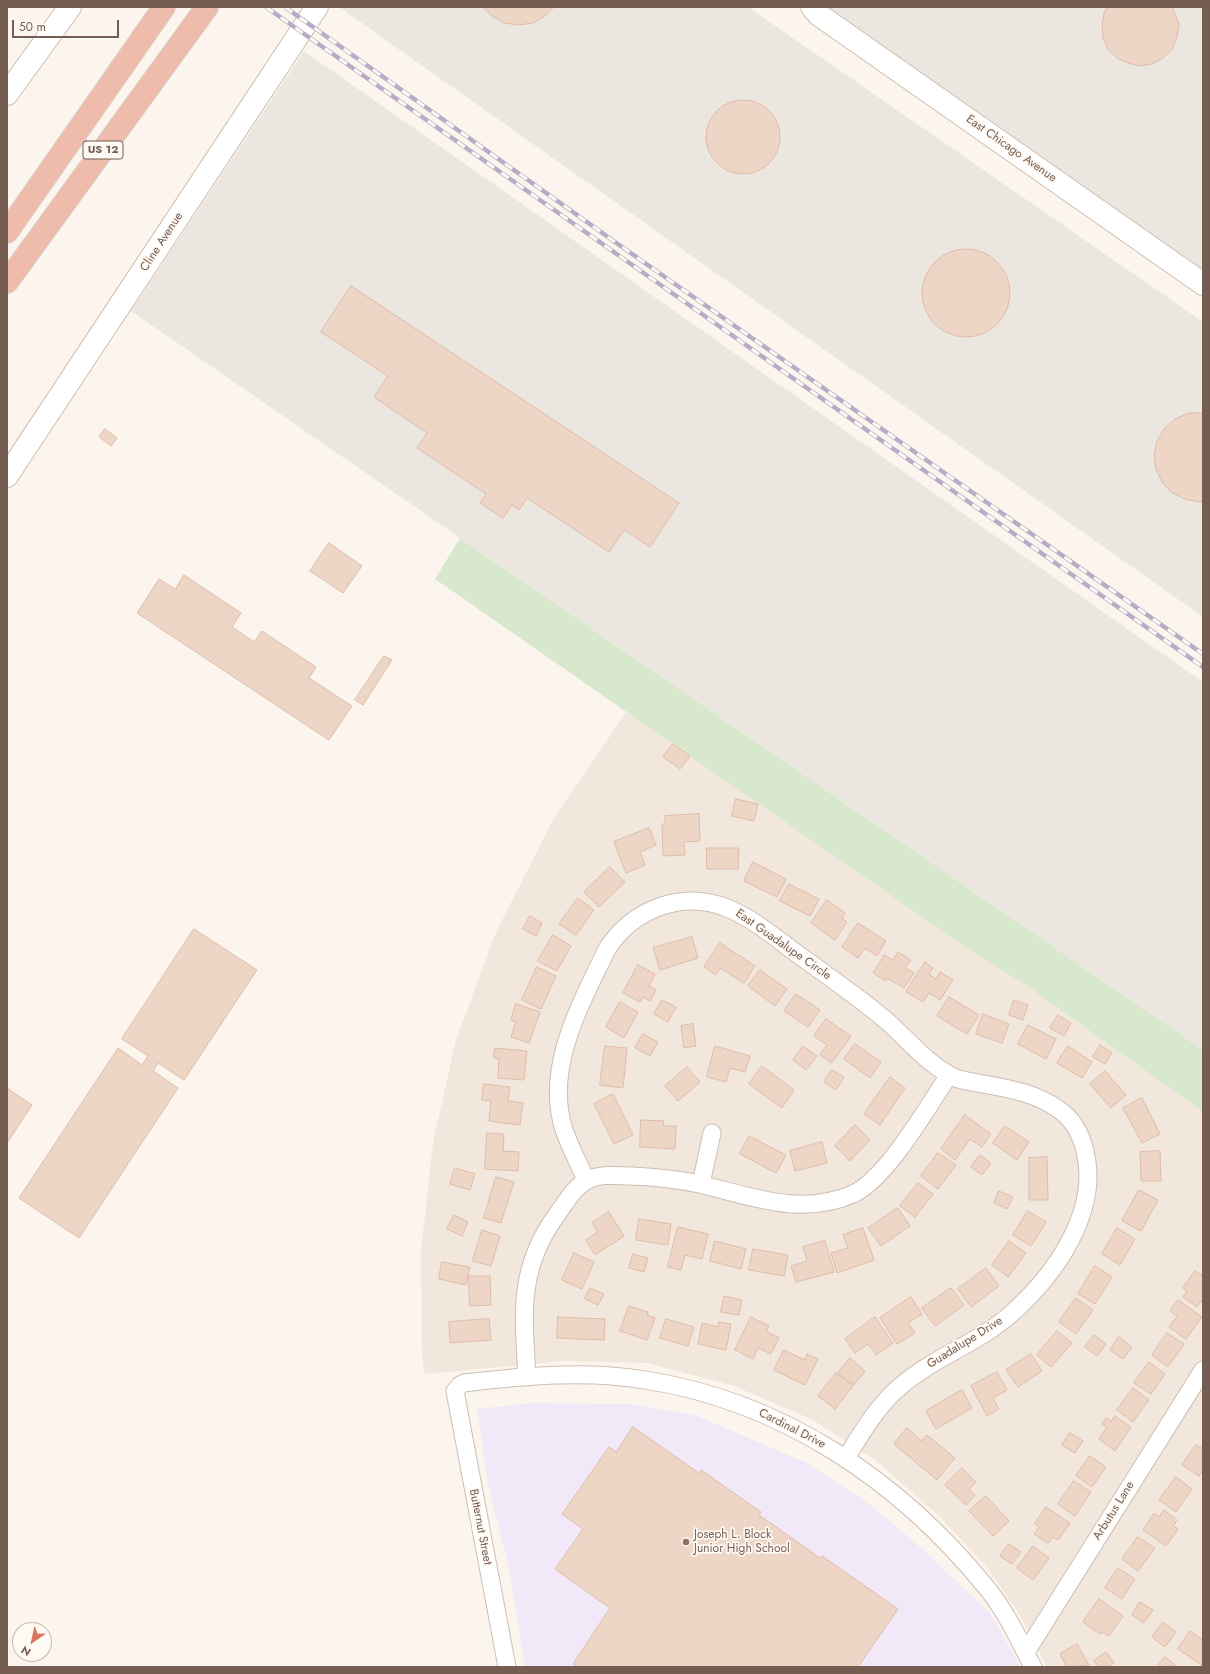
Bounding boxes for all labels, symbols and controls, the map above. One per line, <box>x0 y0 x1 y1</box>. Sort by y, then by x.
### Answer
scale bar <box>14 12 121 38</box>
text: 50 m <box>19 18 46 36</box>
street label: East Chicago Avenue <box>963 112 1059 186</box>
road number: US 12 <box>83 141 123 159</box>
street label: Cline Avenue <box>138 210 186 274</box>
street label: East Guadalupe Circle <box>732 907 834 983</box>
street label: Guadalupe Drive <box>925 1314 1005 1372</box>
street label: Cardinal Drive <box>756 1406 828 1452</box>
street label: Arbutus Lane <box>1090 1479 1138 1543</box>
street label: Butternut Street <box>466 1488 494 1566</box>
place label: Joseph L. Block Junior High School <box>694 1528 790 1556</box>
marker: Joseph L. Block Junior High School <box>681 1537 691 1547</box>
north arrow <box>12 1622 52 1662</box>
text: N <box>18 1642 34 1660</box>

